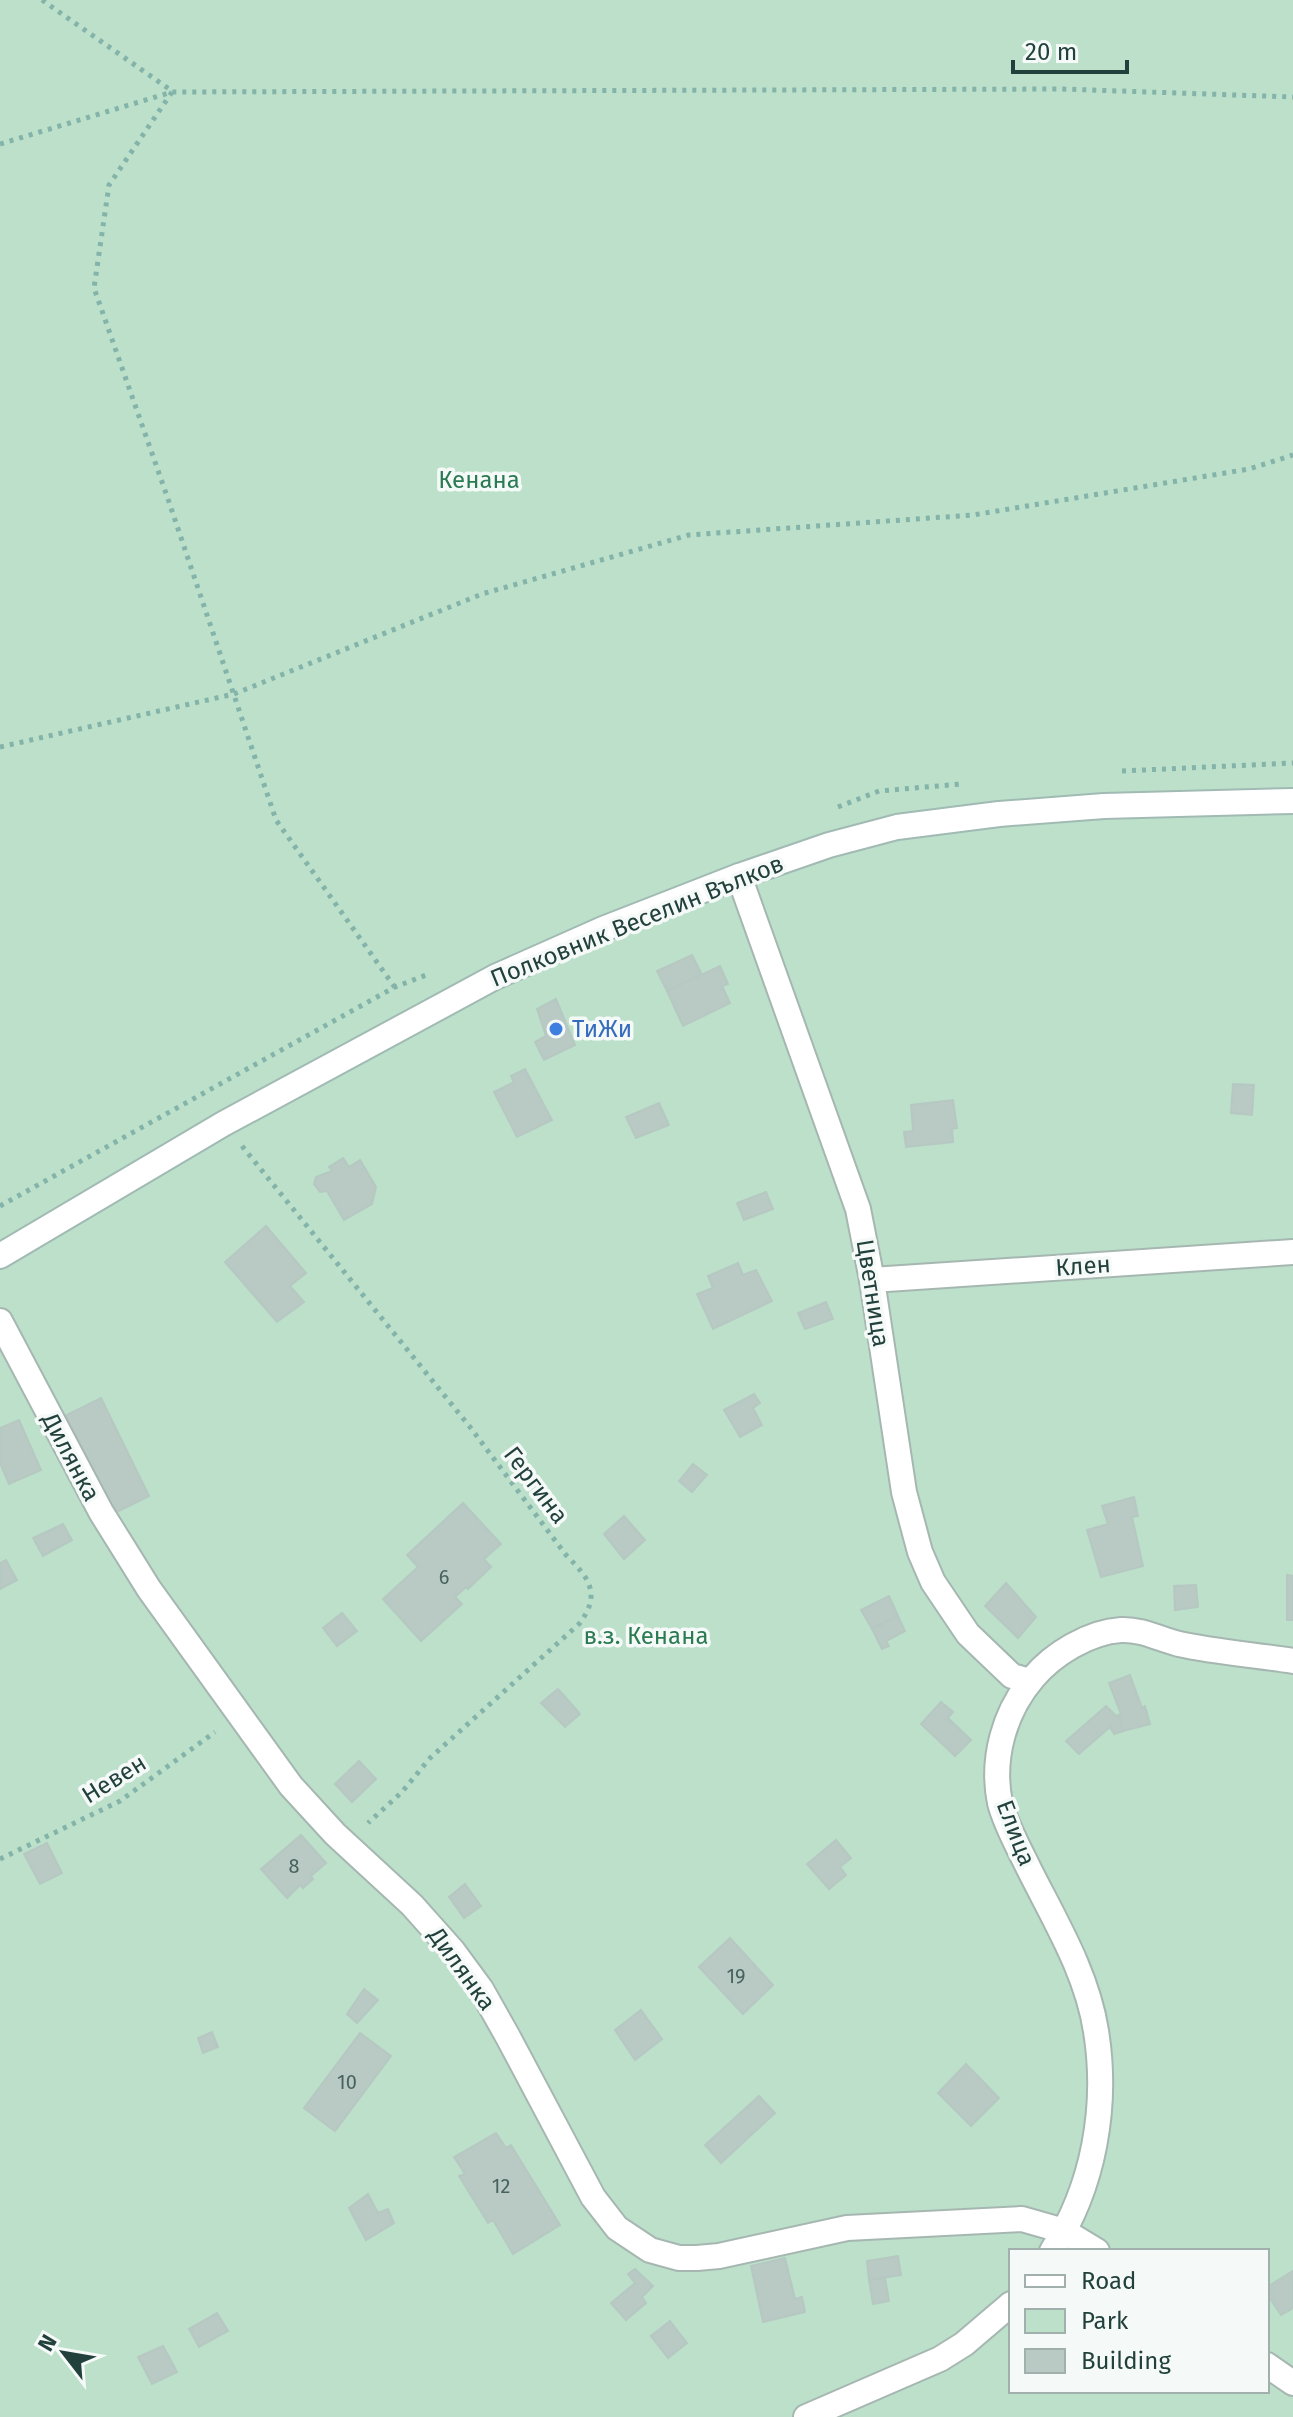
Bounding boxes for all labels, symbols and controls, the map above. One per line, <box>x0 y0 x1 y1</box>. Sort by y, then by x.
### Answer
scale bar <box>1013 24 1127 74</box>
text: 20 m <box>1025 38 1077 66</box>
park label: Кенана <box>438 466 520 494</box>
street label: Полковник Веселин Вълков <box>486 849 788 993</box>
place label: ТиЖи <box>572 1015 632 1043</box>
marker: ТиЖи <box>547 1020 565 1038</box>
street label: Цветница <box>851 1237 895 1349</box>
street label: Клен <box>1054 1250 1112 1282</box>
street label: Дилянка <box>36 1407 106 1506</box>
street label: Гергина <box>498 1441 574 1529</box>
house number: 6 <box>439 1565 449 1589</box>
park label: в.з. Кенана <box>584 1622 708 1650</box>
street label: Невен <box>77 1749 151 1809</box>
street label: Елица <box>991 1796 1041 1870</box>
house number: 8 <box>288 1854 300 1878</box>
street label: Дилянка <box>422 1921 501 2016</box>
house number: 19 <box>726 1964 746 1988</box>
house number: 10 <box>337 2070 357 2094</box>
house number: 12 <box>492 2174 510 2198</box>
legend <box>1009 2249 1269 2393</box>
text: Road <box>1081 2267 1136 2295</box>
text: Park <box>1081 2307 1129 2335</box>
north arrow <box>24 2313 104 2393</box>
text: N <box>32 2330 63 2356</box>
text: Building <box>1081 2347 1171 2375</box>

